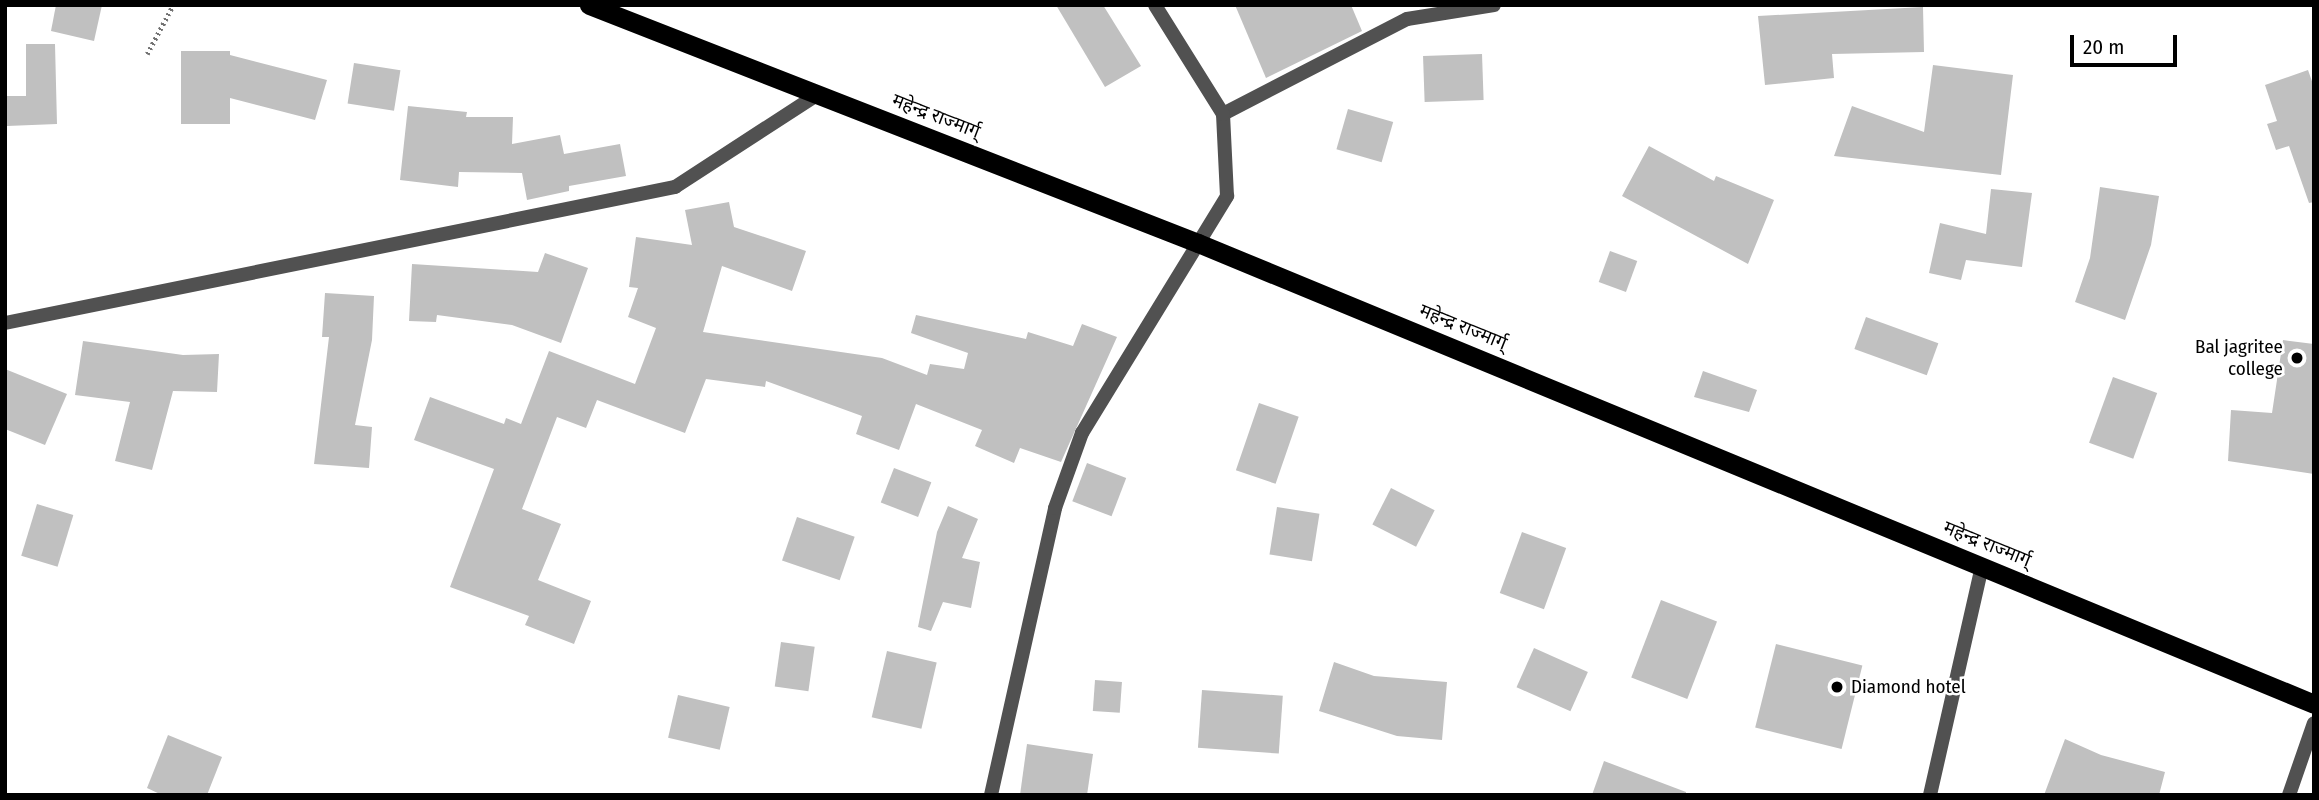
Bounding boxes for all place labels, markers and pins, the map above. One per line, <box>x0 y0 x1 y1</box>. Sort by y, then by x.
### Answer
place label: Bal jagritee college <box>2195 336 2283 380</box>
marker: Bal jagritee college <box>2289 350 2305 366</box>
place label: Diamond hotel <box>1851 676 1966 698</box>
marker: Diamond hotel <box>1829 679 1845 695</box>

